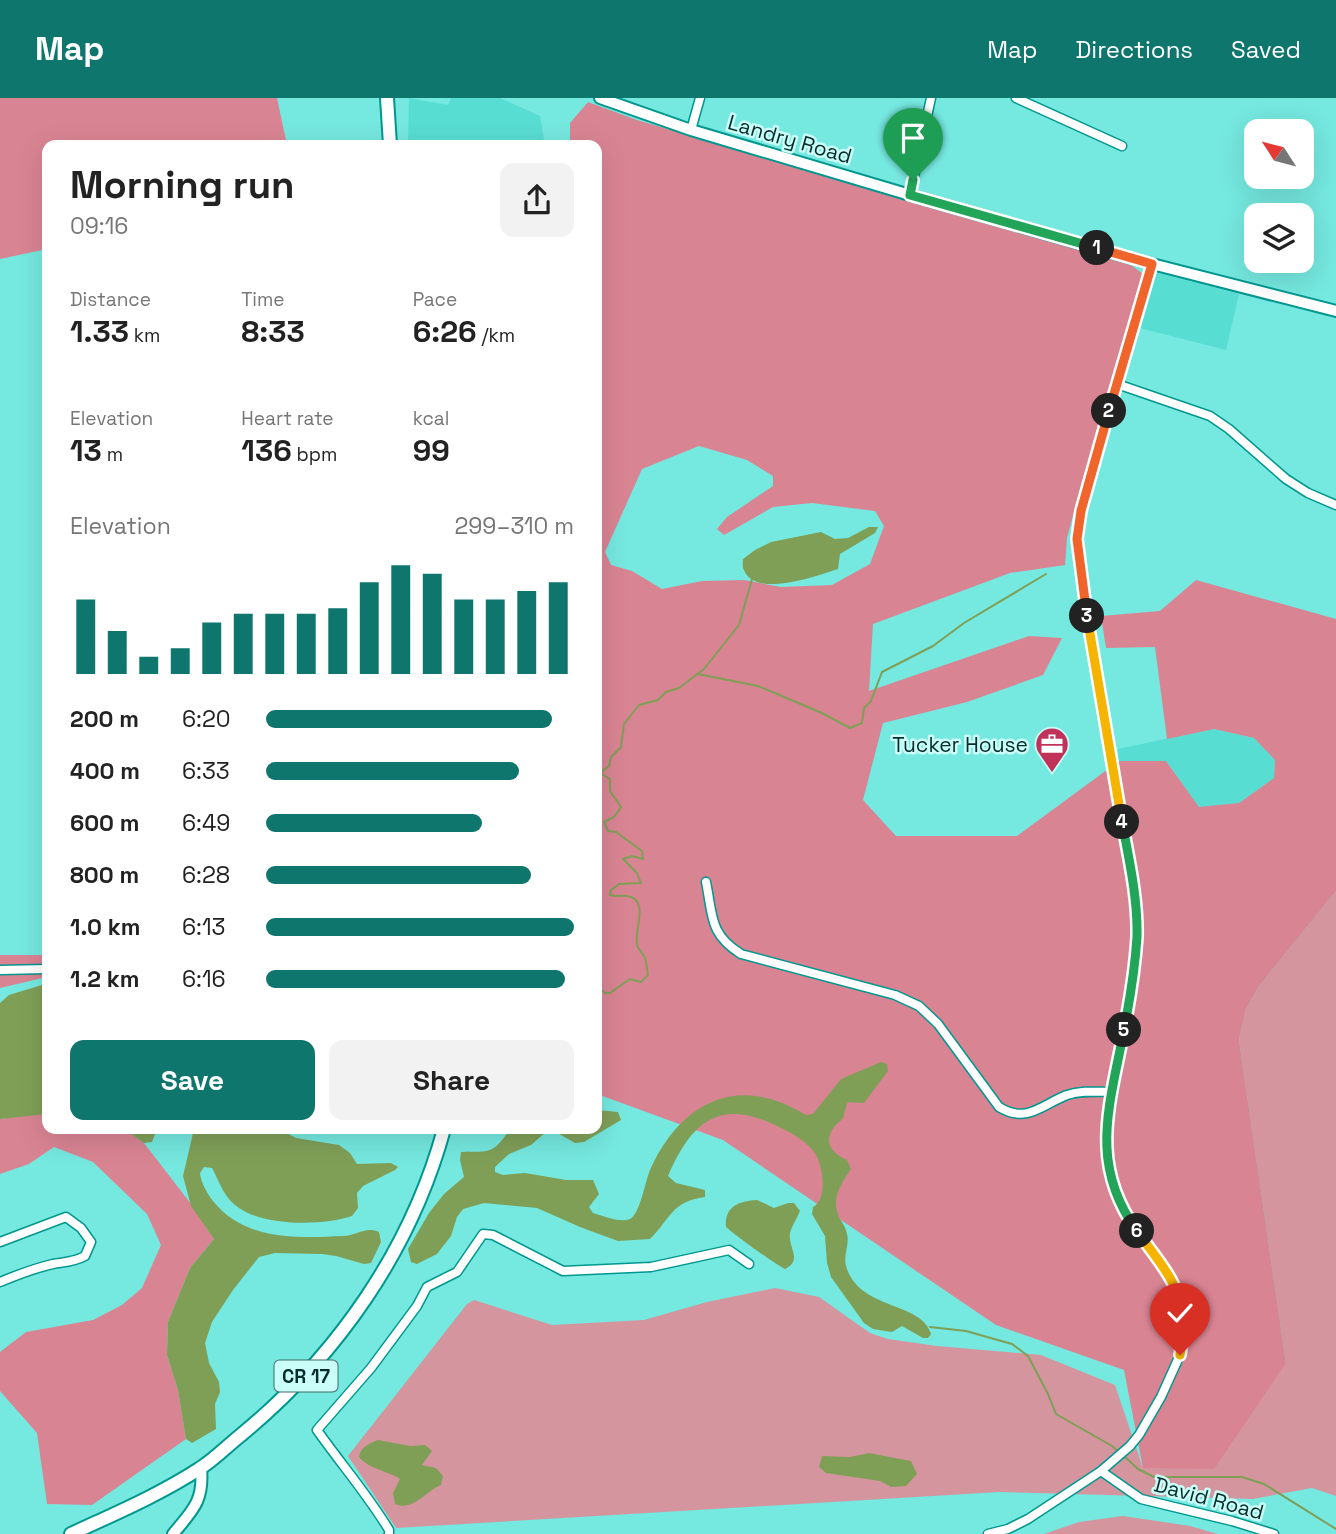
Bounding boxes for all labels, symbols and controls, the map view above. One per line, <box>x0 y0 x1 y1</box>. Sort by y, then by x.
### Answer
text: Map <box>35 28 104 70</box>
text: Map <box>987 34 1037 65</box>
text: Directions <box>1075 34 1193 65</box>
text: Saved <box>1231 34 1301 65</box>
street label: Landry Road <box>725 108 855 170</box>
pin <box>883 108 943 180</box>
icon: arrive <box>894 119 932 157</box>
north arrow <box>1244 119 1314 189</box>
map controls <box>1244 119 1314 273</box>
text: Morning run <box>70 161 295 209</box>
button: share <box>500 163 574 237</box>
button: layers <box>1244 203 1314 273</box>
text: 09:16 <box>70 211 128 241</box>
pin: 1 <box>1080 230 1114 266</box>
text: 1 <box>1092 235 1101 260</box>
text: Distance <box>70 287 151 312</box>
text: Time <box>241 287 285 312</box>
text: Pace <box>413 287 457 312</box>
text: 1.33 <box>70 312 129 351</box>
text: 8:33 <box>241 312 305 351</box>
text: 6:26 <box>413 312 477 351</box>
text: km <box>129 323 160 348</box>
text: /km <box>477 323 515 348</box>
pin: 2 <box>1092 394 1126 428</box>
text: 2 <box>1103 398 1114 423</box>
text: Elevation <box>70 406 153 431</box>
text: Heart rate <box>241 406 334 431</box>
text: kcal <box>413 406 449 431</box>
text: 13 <box>70 431 102 470</box>
text: 136 <box>241 431 292 470</box>
text: 99 <box>413 431 450 470</box>
text: m <box>102 442 123 467</box>
text: bpm <box>292 442 337 467</box>
text: Elevation <box>70 511 171 541</box>
text: 299–310 m <box>454 511 574 541</box>
pin: 3 <box>1070 598 1104 634</box>
text: 3 <box>1081 603 1092 628</box>
text: 200 m <box>70 704 139 734</box>
text: 6:20 <box>182 704 231 734</box>
office icon: Tucker House <box>1033 725 1071 774</box>
place label: Tucker House <box>892 731 1028 758</box>
text: 400 m <box>70 756 140 786</box>
text: 6:33 <box>182 756 230 786</box>
pin: 4 <box>1104 804 1140 840</box>
text: 600 m <box>70 808 140 838</box>
text: 6:49 <box>182 808 230 838</box>
text: 4 <box>1115 809 1128 834</box>
text: 800 m <box>70 860 139 890</box>
text: 6:28 <box>182 860 230 890</box>
text: 1.0 km <box>70 912 140 942</box>
text: 6:13 <box>182 912 225 942</box>
text: 1.2 km <box>70 964 139 994</box>
text: 6:16 <box>182 964 226 994</box>
pin: 5 <box>1106 1012 1142 1048</box>
text: 5 <box>1118 1017 1129 1042</box>
button: Save <box>70 1040 315 1120</box>
button: Share <box>329 1040 574 1120</box>
pin: 6 <box>1120 1214 1154 1248</box>
text: 6 <box>1131 1218 1142 1243</box>
pin <box>1150 1283 1210 1355</box>
icon: check <box>1161 1294 1199 1332</box>
road number: CR 17 <box>274 1360 338 1392</box>
street label: David Road <box>1151 1470 1267 1526</box>

